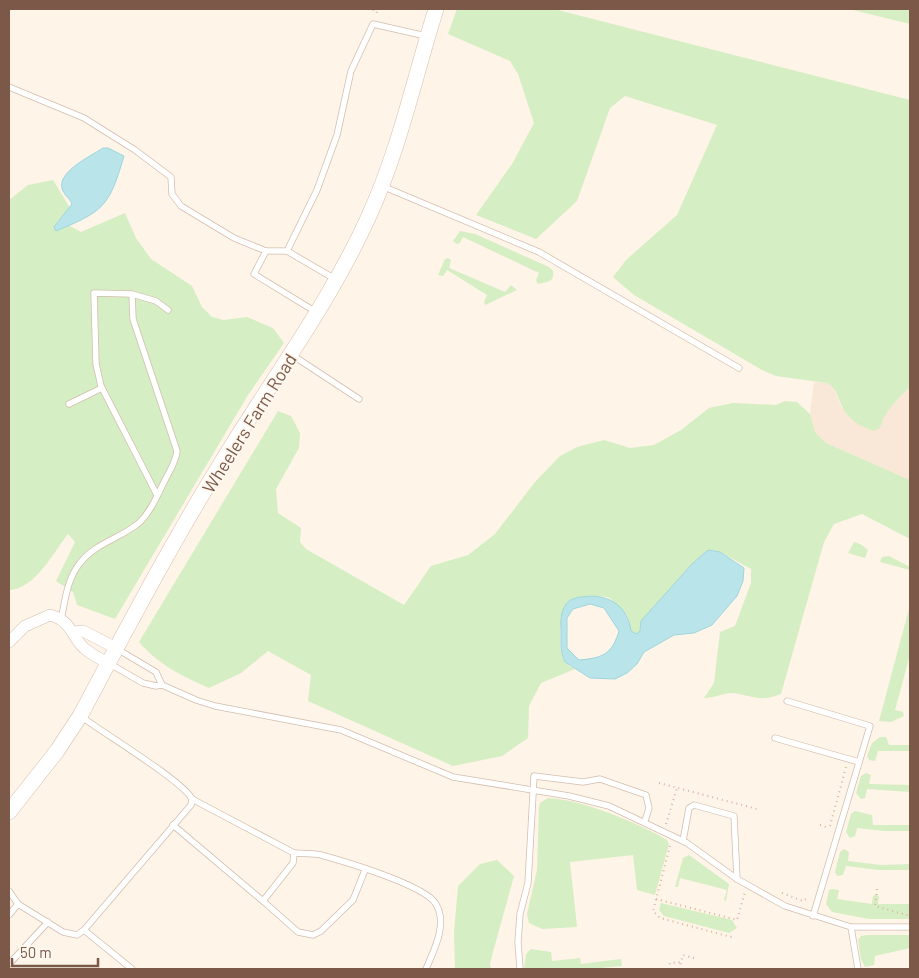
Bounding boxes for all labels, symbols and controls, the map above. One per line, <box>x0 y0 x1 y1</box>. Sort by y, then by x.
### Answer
street label: Wheelers Farm Road <box>197 349 301 497</box>
scale bar <box>12 936 99 968</box>
text: 50 m <box>20 943 52 961</box>

